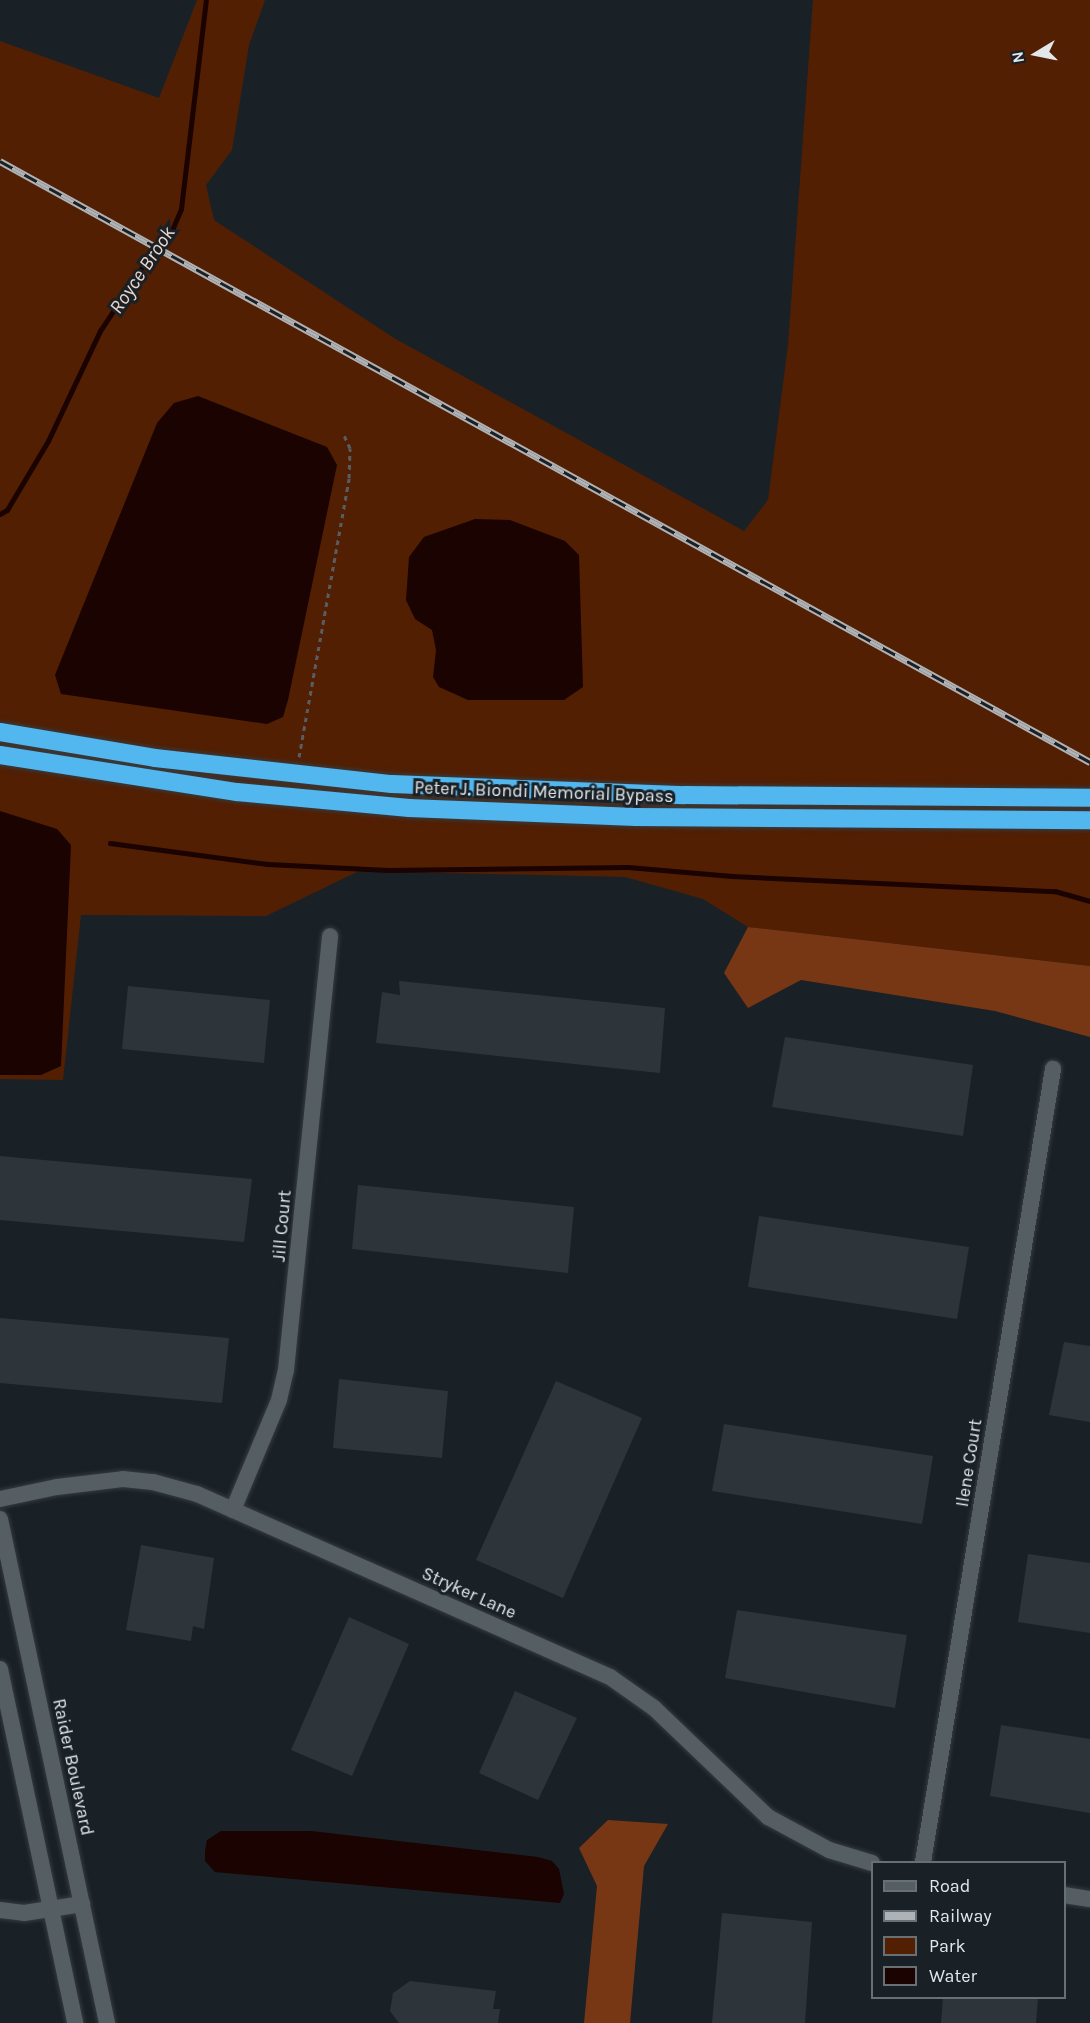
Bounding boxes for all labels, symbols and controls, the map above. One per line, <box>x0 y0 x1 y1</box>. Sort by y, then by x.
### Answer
north arrow <box>1006 24 1066 84</box>
text: N <box>1007 50 1028 65</box>
water label: Royce Brook <box>104 222 180 318</box>
street label: Peter J. Biondi Memorial Bypass <box>414 777 674 807</box>
street label: Jill Court <box>268 1189 296 1263</box>
street label: Ilene Court <box>951 1417 987 1509</box>
street label: Stryker Lane <box>418 1563 520 1623</box>
street label: Raider Boulevard <box>48 1697 98 1837</box>
legend <box>871 1861 1066 1999</box>
text: Road <box>929 1875 970 1897</box>
text: Railway <box>929 1905 992 1927</box>
text: Park <box>929 1935 966 1957</box>
text: Water <box>929 1965 977 1987</box>

